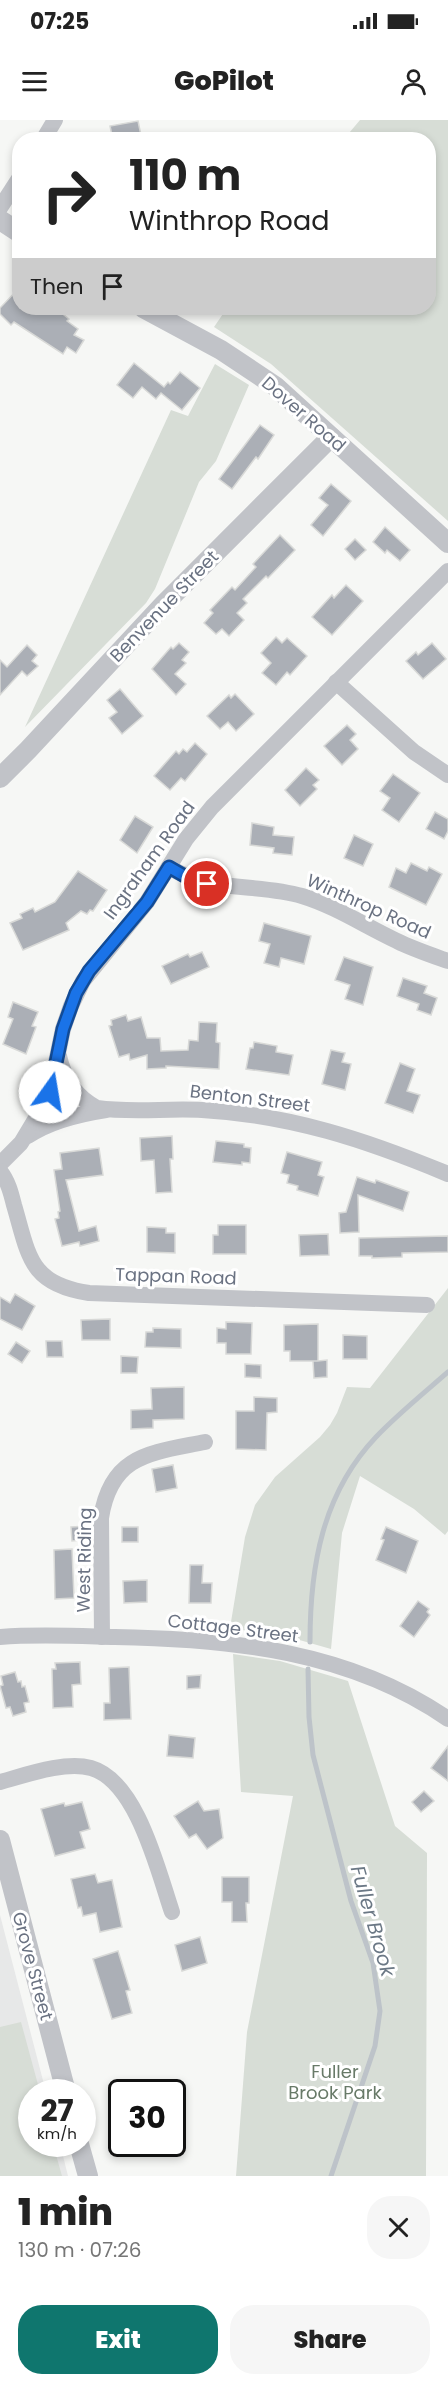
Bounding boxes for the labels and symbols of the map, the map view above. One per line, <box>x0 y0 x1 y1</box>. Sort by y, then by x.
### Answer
street label: Dover Road <box>257 371 351 457</box>
street label: Benvenue Street <box>104 545 224 667</box>
street label: Ingraham Road <box>97 796 201 924</box>
pin <box>181 858 232 909</box>
street label: Winthrop Road <box>303 867 435 945</box>
position arrow <box>18 1060 82 1124</box>
street label: Benton Street <box>189 1078 311 1118</box>
street label: Tappan Road <box>115 1261 237 1291</box>
street label: West Riding <box>71 1507 97 1613</box>
street label: Cottage Street <box>166 1608 300 1648</box>
water label: Fuller Brook <box>344 1862 403 1981</box>
street label: Grove Street <box>7 1909 59 2023</box>
park label: Fuller Brook Park <box>288 2059 382 2105</box>
speed limit sign: 30 <box>108 2079 186 2157</box>

